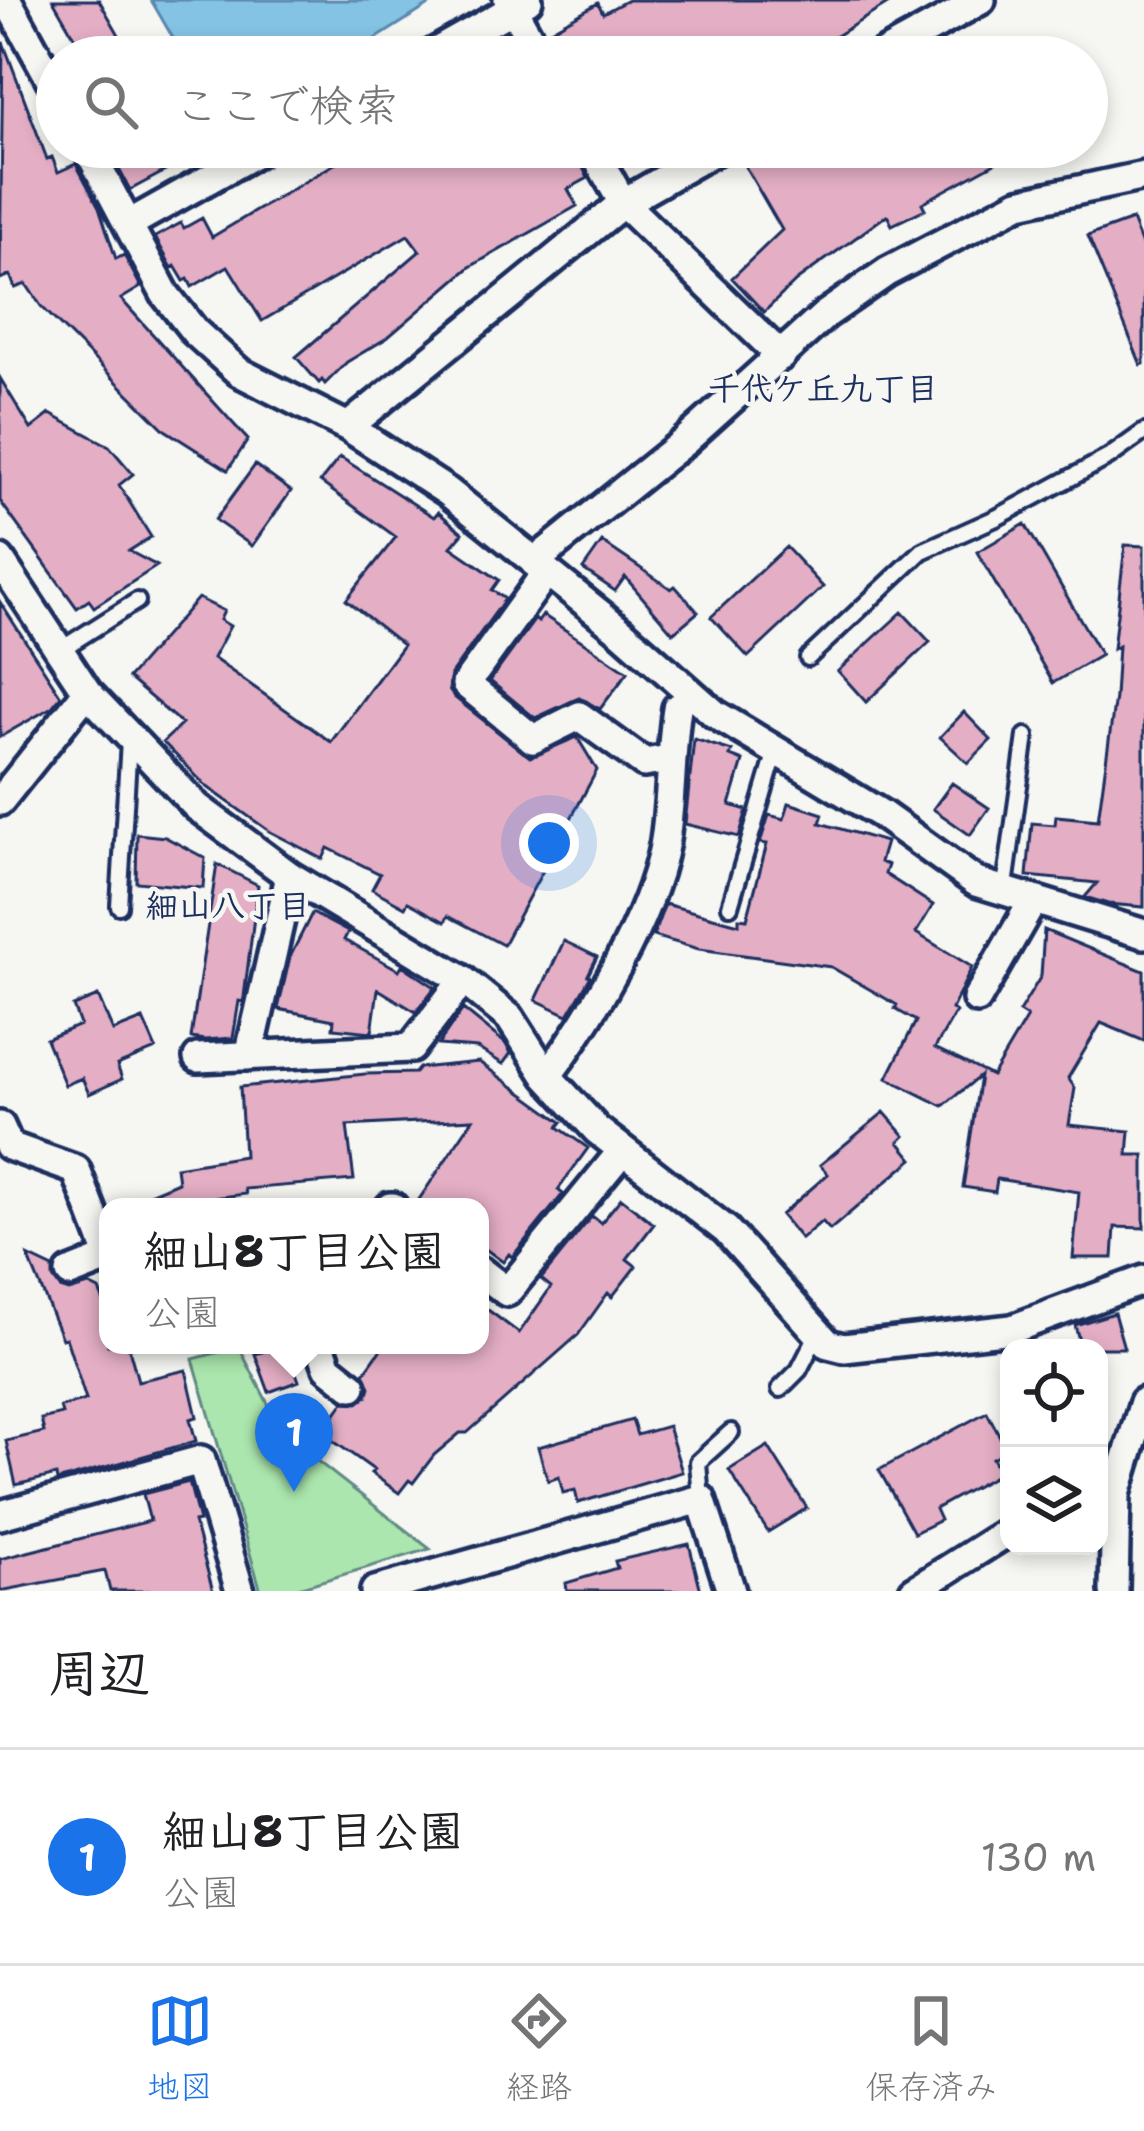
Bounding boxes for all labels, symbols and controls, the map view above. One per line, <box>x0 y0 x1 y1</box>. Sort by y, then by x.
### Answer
search box <box>36 36 1108 168</box>
icon: search <box>78 69 144 135</box>
text: ここで検索 <box>174 75 399 135</box>
district label: 千代ケ丘九丁目 <box>708 366 939 411</box>
your location <box>519 813 579 873</box>
district label: 細山八丁目 <box>146 883 311 928</box>
popup <box>99 1198 489 1354</box>
text: 細山8丁目公園 <box>143 1221 445 1281</box>
text: 公園 <box>143 1286 221 1338</box>
map controls <box>1000 1339 1108 1555</box>
button: locate <box>1000 1339 1108 1447</box>
pin: 1 <box>255 1393 333 1492</box>
button: layers <box>1000 1447 1108 1555</box>
text: 周辺 <box>48 1639 150 1707</box>
text: 細山8丁目公園 <box>162 1801 464 1861</box>
text: 1 <box>78 1831 96 1883</box>
text: 130 m <box>981 1831 1096 1883</box>
text: 公園 <box>162 1866 240 1918</box>
tab: 地図 <box>147 1988 213 2109</box>
tab: 経路 <box>506 1988 572 2109</box>
tab: 保存済み <box>865 1988 997 2109</box>

